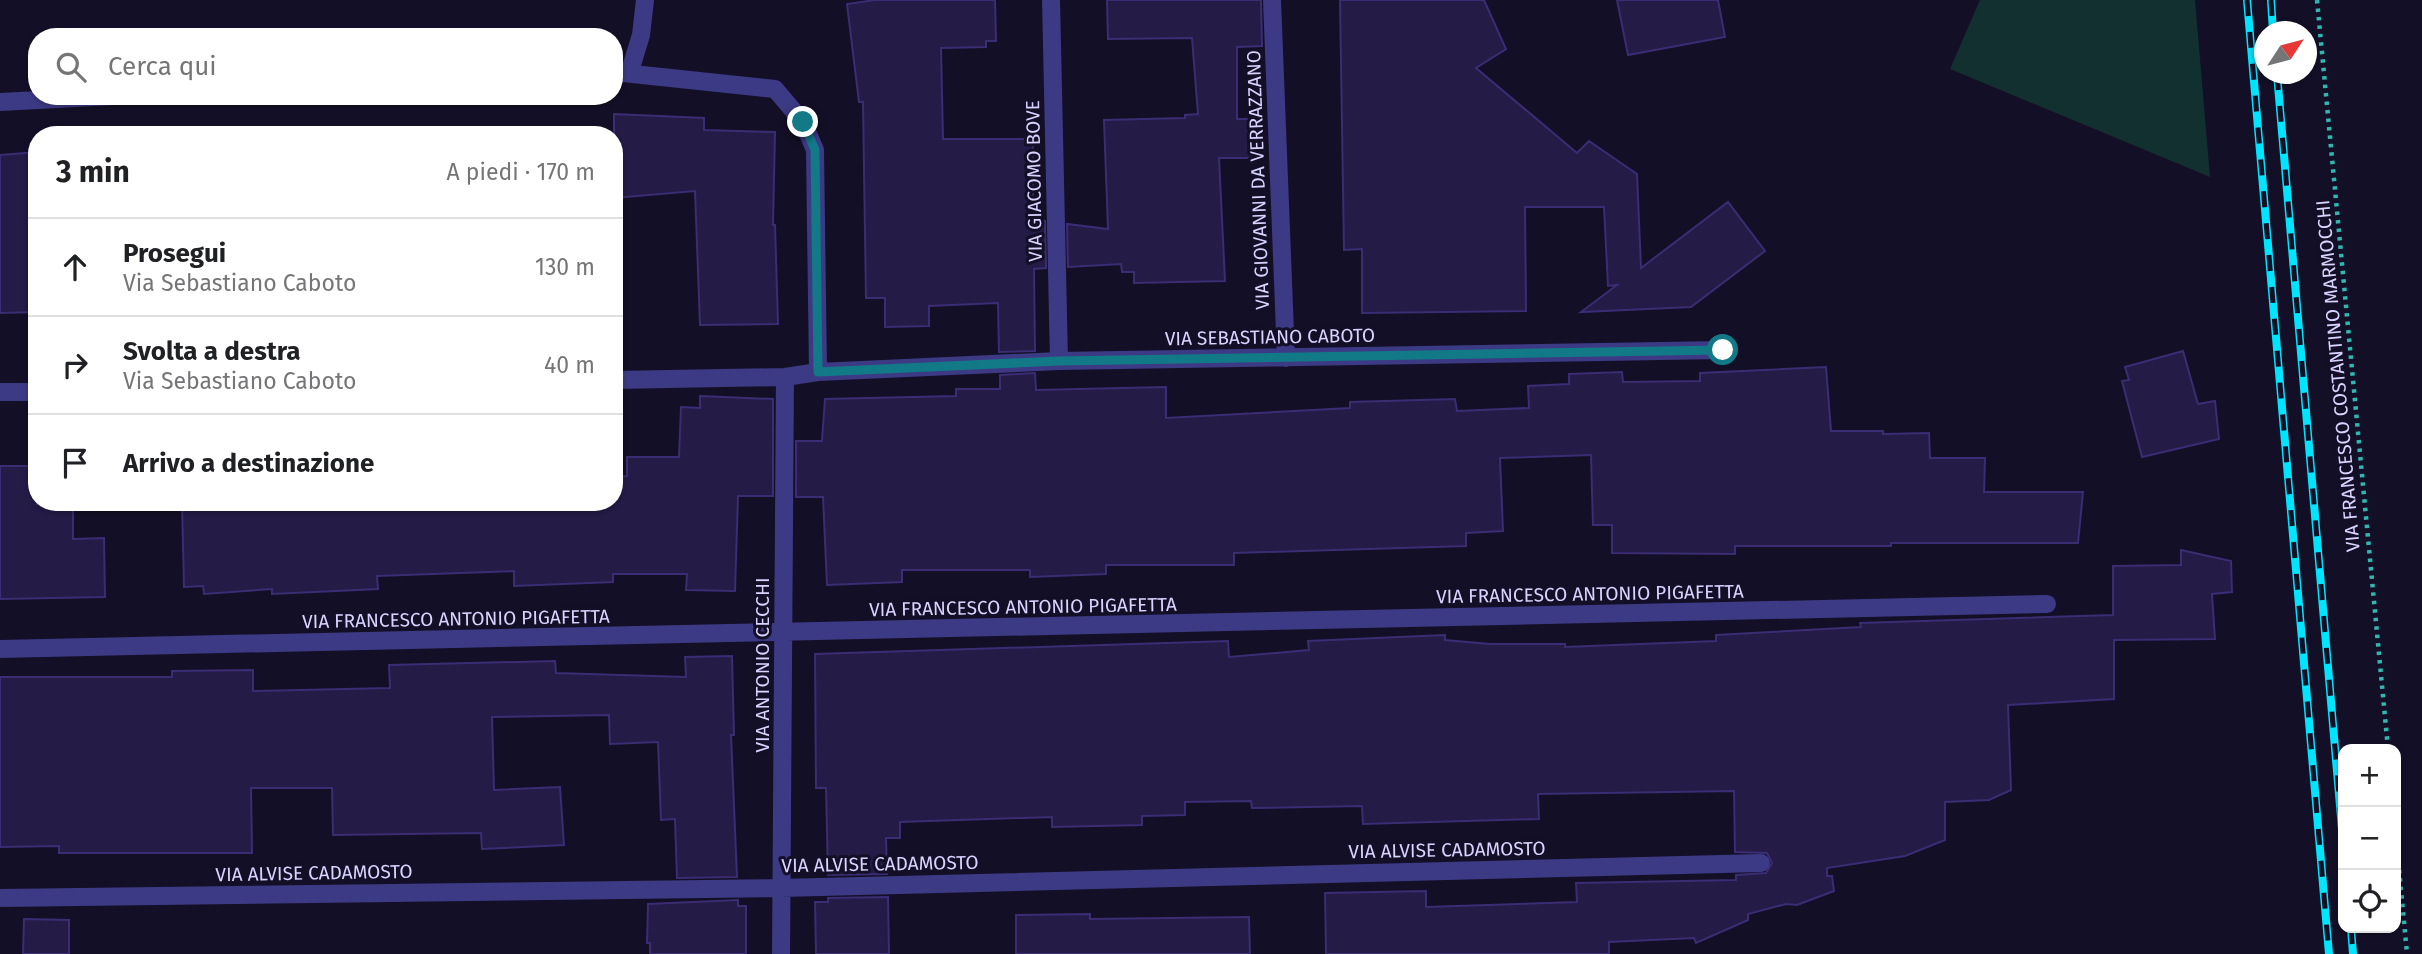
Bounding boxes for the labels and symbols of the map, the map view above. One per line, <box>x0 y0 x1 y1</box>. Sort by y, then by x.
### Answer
north arrow <box>2254 21 2317 84</box>
street label: VIA GIOVANNI DA VERRAZZANO <box>1242 50 1274 310</box>
street label: VIA GIACOMO BOVE <box>1021 100 1047 262</box>
route end <box>787 106 818 137</box>
street label: VIA FRANCESCO COSTANTINO MARMOCCHI <box>2311 199 2365 553</box>
street label: VIA SEBASTIANO CABOTO <box>1165 324 1375 350</box>
route start <box>1707 334 1738 365</box>
street label: VIA ANTONIO CECCHI <box>751 577 774 753</box>
street label: VIA FRANCESCO ANTONIO PIGAFETTA <box>1436 580 1744 608</box>
street label: VIA FRANCESCO ANTONIO PIGAFETTA <box>869 593 1177 621</box>
street label: VIA FRANCESCO ANTONIO PIGAFETTA <box>302 605 610 633</box>
street label: VIA ALVISE CADAMOSTO <box>1348 837 1546 863</box>
street label: VIA ALVISE CADAMOSTO <box>781 851 979 877</box>
street label: VIA ALVISE CADAMOSTO <box>215 860 413 886</box>

